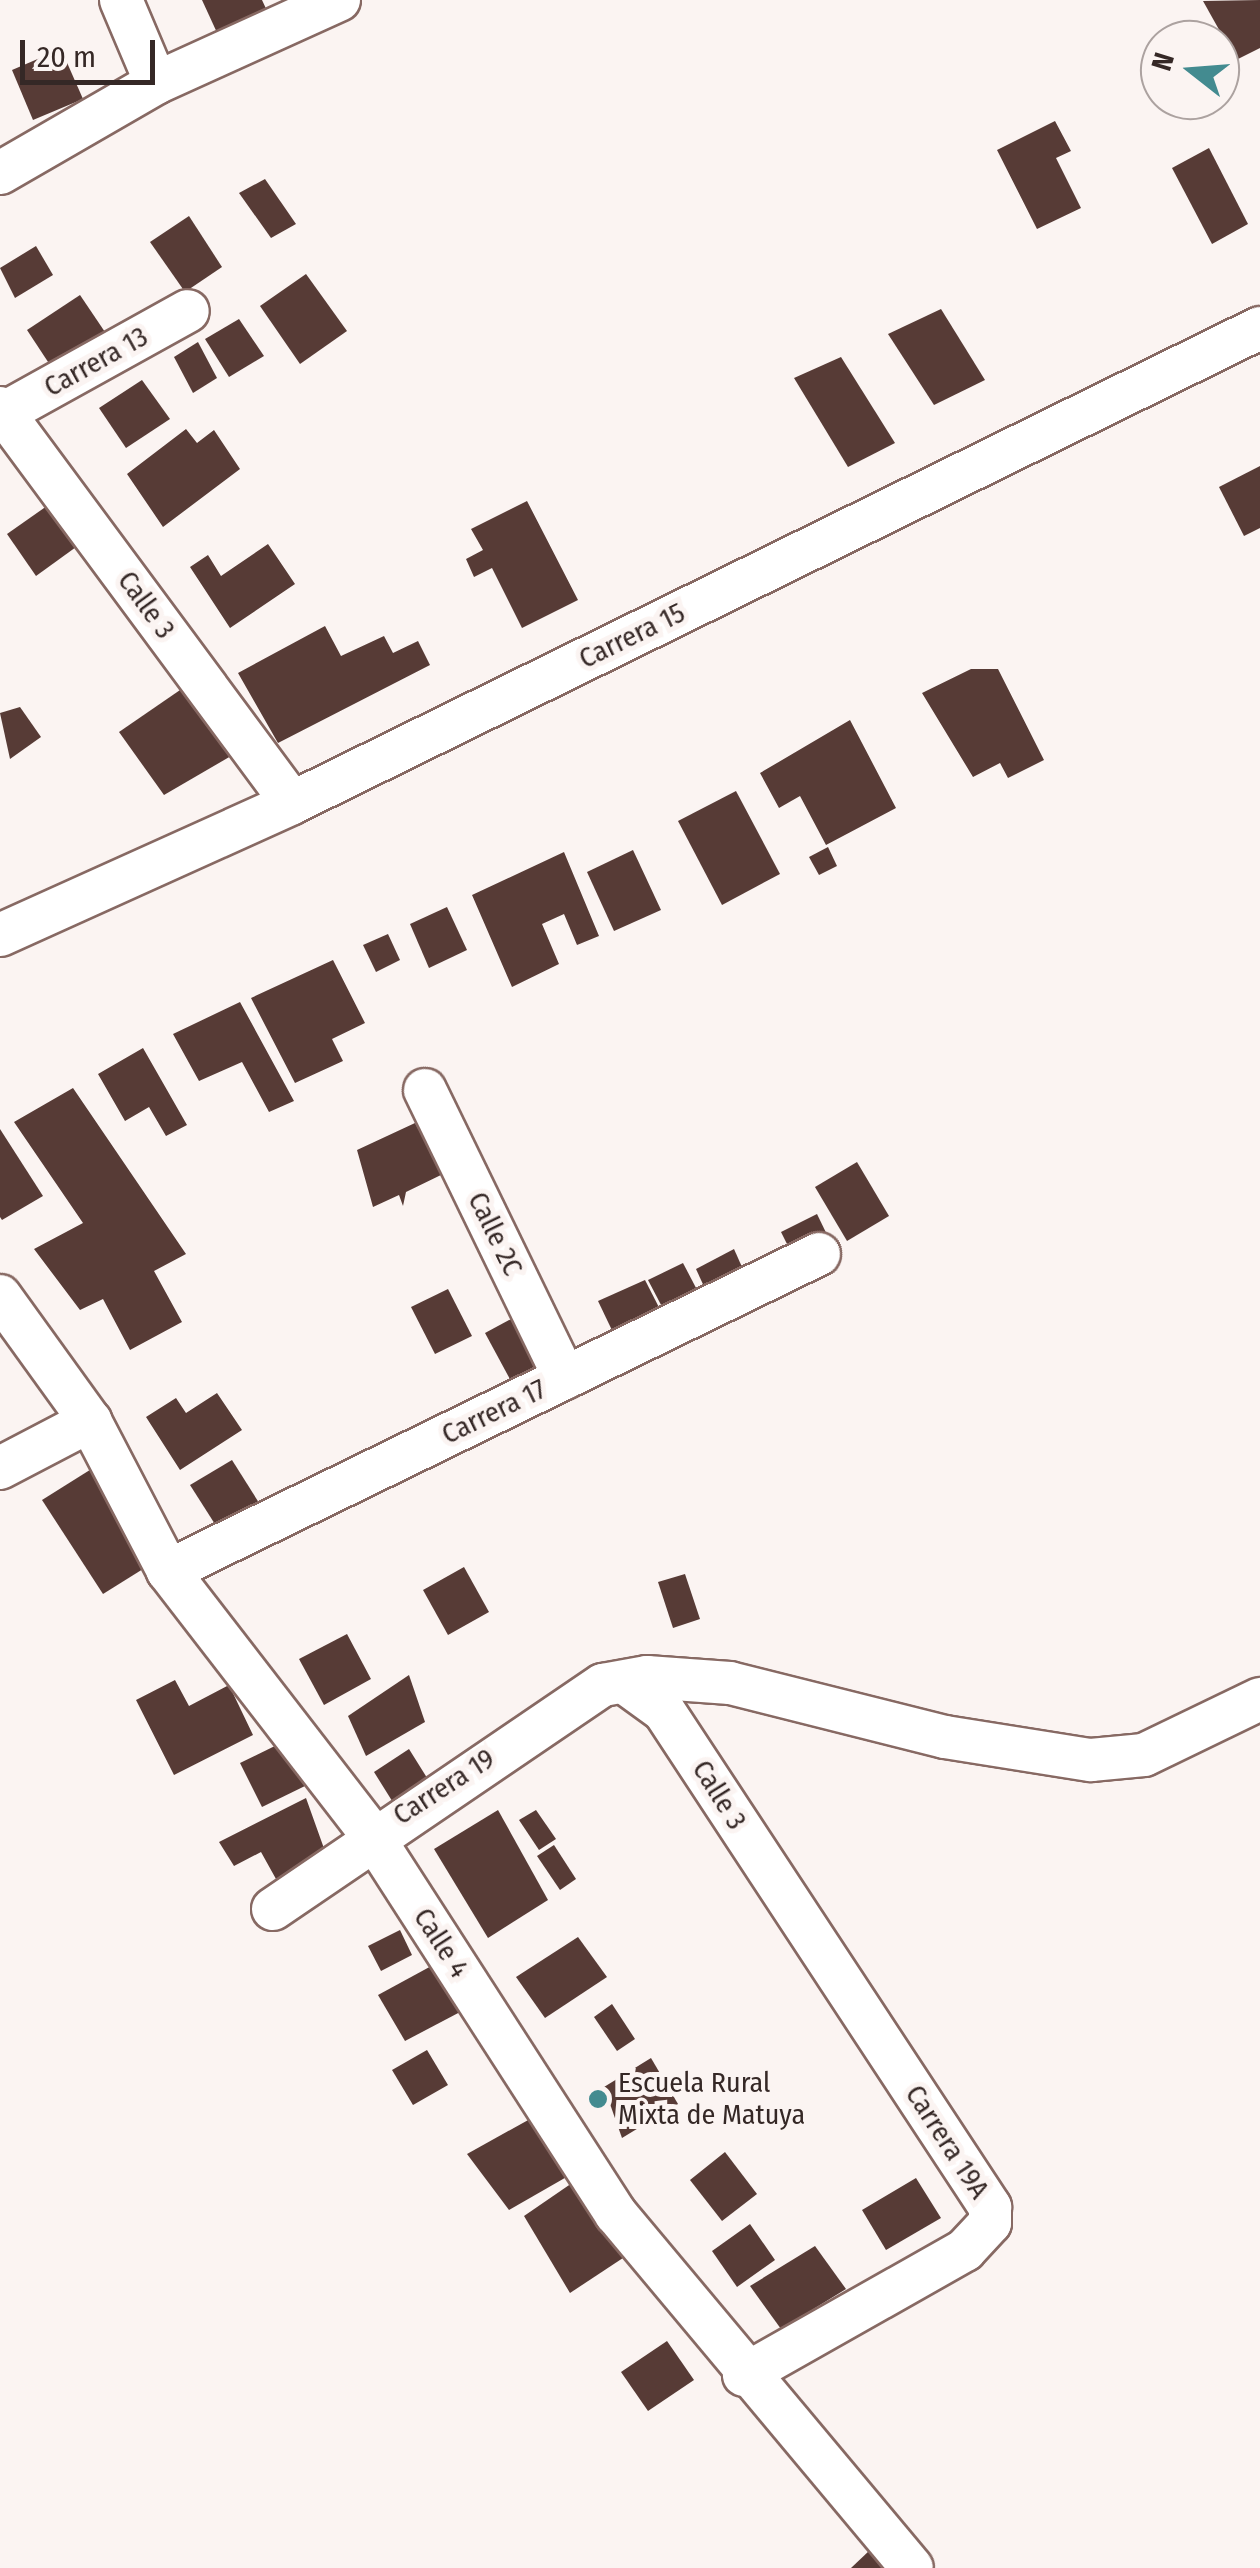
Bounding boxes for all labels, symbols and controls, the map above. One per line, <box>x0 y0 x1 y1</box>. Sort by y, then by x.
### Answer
scale bar <box>25 20 160 82</box>
north arrow <box>1140 20 1240 120</box>
text: 20 m <box>37 39 96 75</box>
text: N <box>1145 49 1181 75</box>
street label: Carrera 13 <box>38 320 154 404</box>
street label: Calle 3 <box>110 565 182 645</box>
street label: Carrera 15 <box>574 596 690 676</box>
street label: Calle 2C <box>460 1187 530 1281</box>
street label: Carrera 17 <box>436 1372 552 1452</box>
street label: Carrera 19 <box>387 1742 501 1832</box>
street label: Calle 3 <box>685 1754 753 1836</box>
street label: Calle 4 <box>406 1902 476 1984</box>
place label: Escuela Rural Mixta de Matuya <box>618 2066 805 2132</box>
street label: Carrera 19A <box>898 2079 996 2205</box>
marker: Escuela Rural Mixta de Matuya <box>587 2088 609 2110</box>

